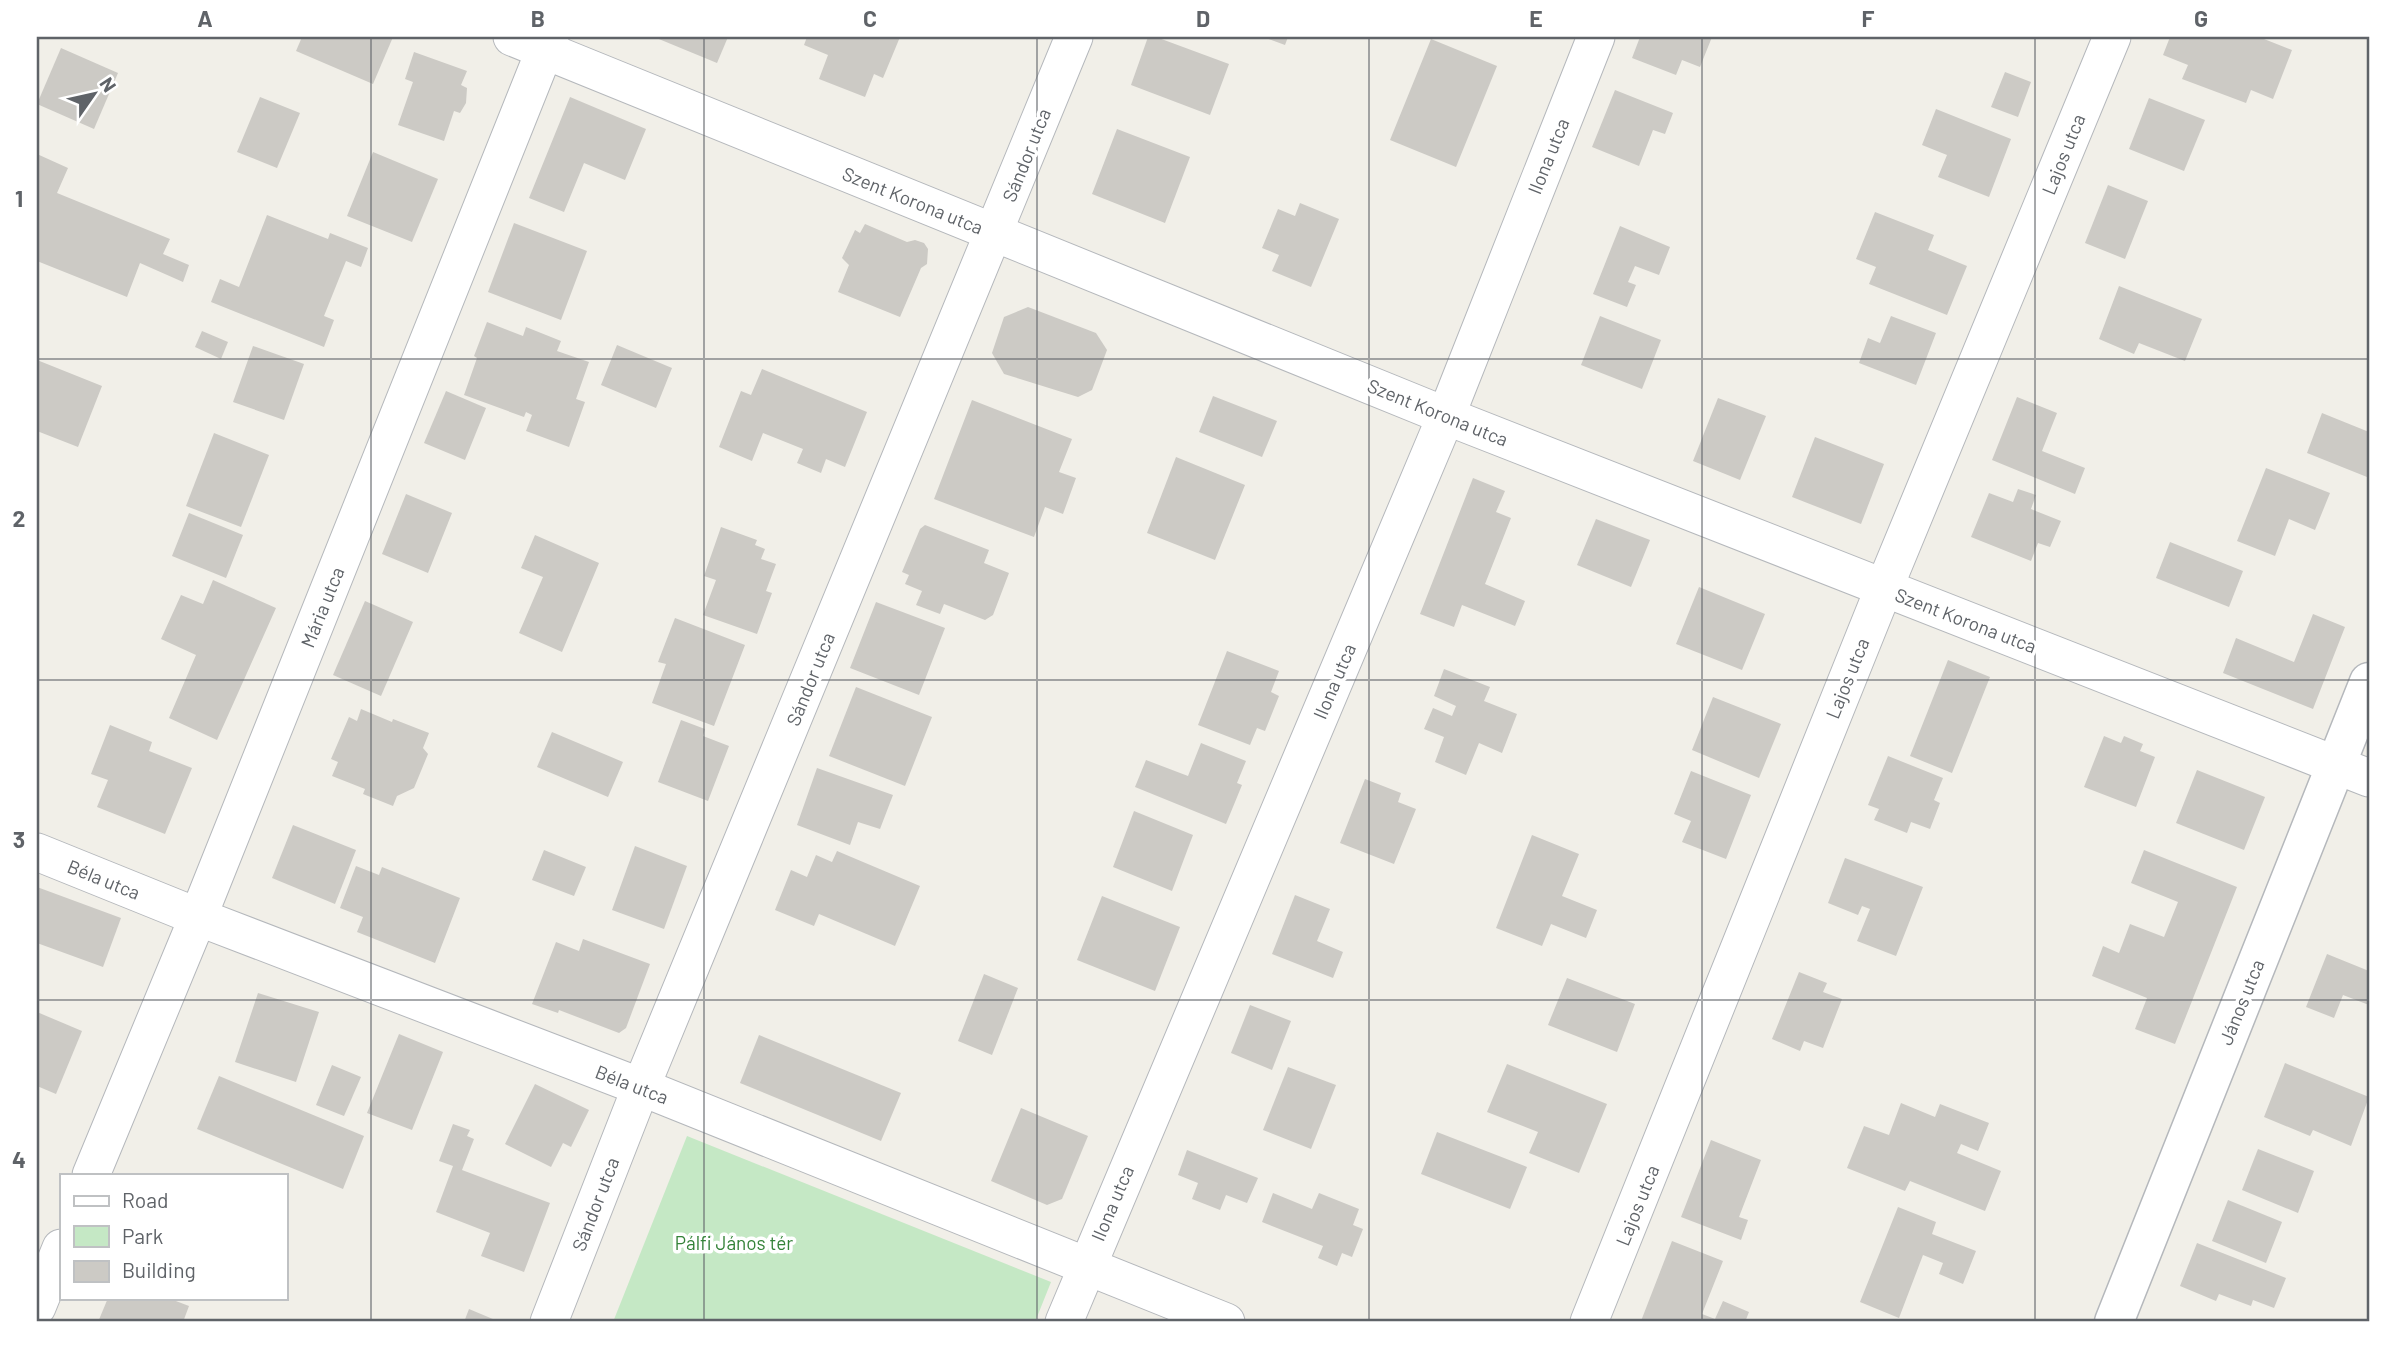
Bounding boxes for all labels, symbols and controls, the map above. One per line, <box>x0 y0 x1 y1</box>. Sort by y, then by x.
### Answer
text: A <box>197 4 213 32</box>
text: B <box>531 4 545 32</box>
text: C <box>863 4 877 32</box>
text: D <box>1196 4 1210 32</box>
text: E <box>1529 4 1543 32</box>
text: F <box>1862 4 1875 32</box>
text: G <box>2194 4 2208 32</box>
north arrow <box>60 60 130 130</box>
text: N <box>95 73 122 96</box>
street label: Sándor utca <box>997 105 1055 205</box>
street label: Lajos utca <box>2036 110 2090 198</box>
street label: Ilona utca <box>1522 115 1574 197</box>
street label: Szent Korona utca <box>839 161 987 239</box>
text: 1 <box>15 184 23 212</box>
street label: Szent Korona utca <box>1364 373 1512 451</box>
text: 2 <box>13 504 25 532</box>
street label: Mária utca <box>295 563 349 651</box>
street label: Szent Korona utca <box>1892 582 2040 658</box>
street label: Sándor utca <box>781 629 839 729</box>
street label: Lajos utca <box>1820 634 1874 722</box>
street label: Ilona utca <box>1308 640 1360 722</box>
text: 3 <box>13 825 25 853</box>
street label: Béla utca <box>64 854 144 904</box>
street label: János utca <box>2213 956 2269 1048</box>
street label: Béla utca <box>592 1060 672 1108</box>
text: 4 <box>12 1145 26 1173</box>
street label: Sándor utca <box>567 1154 623 1254</box>
street label: Lajos utca <box>1610 1161 1664 1249</box>
street label: Ilona utca <box>1086 1162 1138 1244</box>
legend <box>60 1174 287 1300</box>
text: Road <box>122 1187 168 1212</box>
text: Park <box>122 1223 163 1248</box>
park label: Pálfi János tér <box>675 1231 793 1254</box>
text: Building <box>122 1257 196 1282</box>

